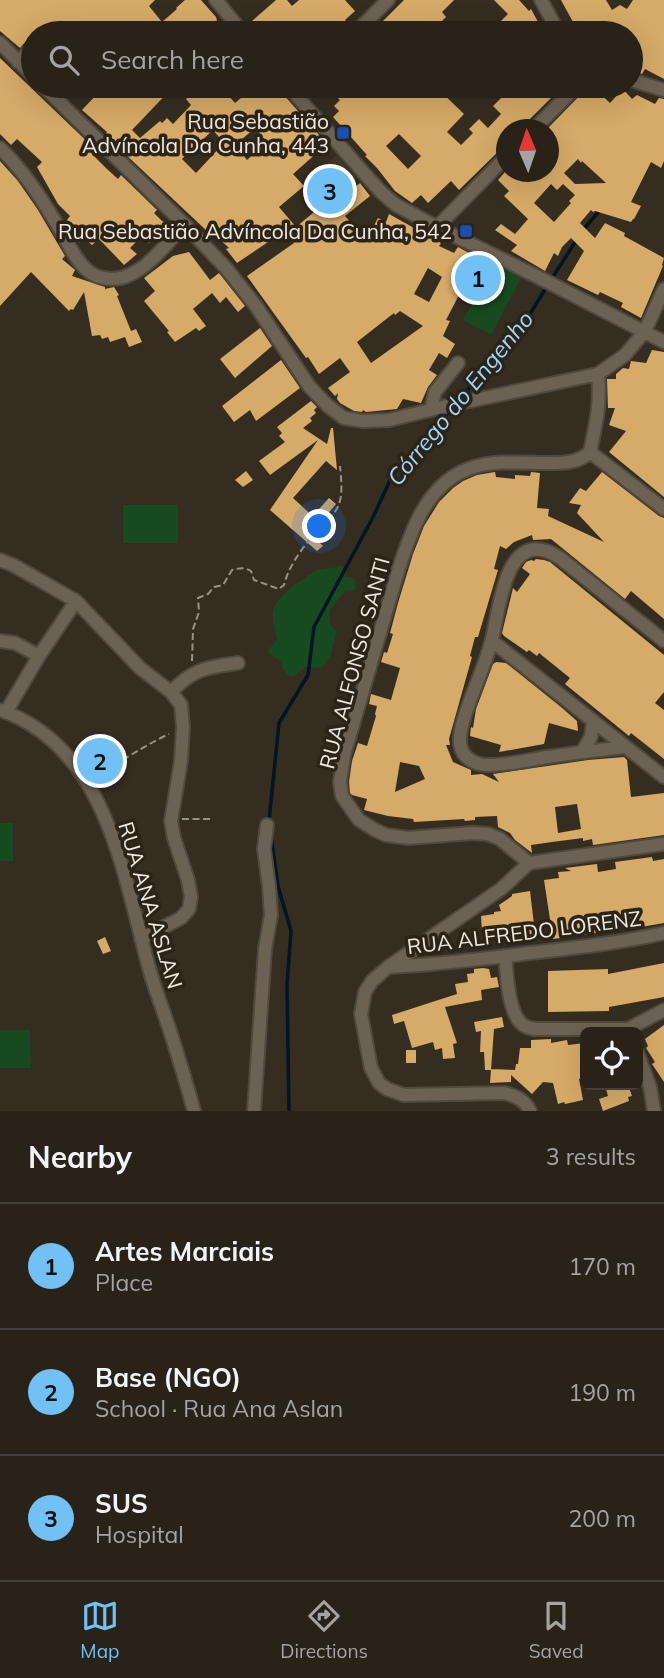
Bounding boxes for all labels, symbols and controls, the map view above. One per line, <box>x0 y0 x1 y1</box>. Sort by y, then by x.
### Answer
search box <box>21 21 643 98</box>
icon: search <box>45 41 83 79</box>
text: Search here <box>101 43 244 76</box>
place label: Rua Sebastião Advíncola Da Cunha, 443 <box>82 108 329 158</box>
north arrow <box>496 119 559 182</box>
marker: Rua Sebastião Advíncola Da Cunha, 443 <box>335 125 351 141</box>
pin: 3 <box>307 165 353 217</box>
place label: Rua Sebastião Advíncola Da Cunha, 542 <box>58 218 452 244</box>
marker: Rua Sebastião Advíncola Da Cunha, 542 <box>458 223 474 239</box>
pin: 1 <box>455 252 501 304</box>
water label: Córrego do Engenho <box>381 305 539 491</box>
your location <box>302 509 336 543</box>
street label: RUA ALFONSO SANTI <box>313 554 395 772</box>
pin: 2 <box>77 735 123 787</box>
street label: RUA ANA ASLAN <box>113 818 189 992</box>
street label: RUA ALFREDO LORENZ <box>405 905 643 959</box>
map controls <box>580 1027 643 1090</box>
button: locate <box>580 1027 643 1090</box>
text: Nearby <box>28 1138 132 1176</box>
text: 3 results <box>546 1142 636 1171</box>
text: Artes Marciais <box>95 1235 274 1268</box>
text: 1 <box>44 1252 58 1281</box>
text: 170 m <box>568 1252 636 1281</box>
text: Place <box>95 1268 153 1297</box>
text: Base (NGO) <box>95 1361 241 1394</box>
text: 2 <box>44 1378 58 1407</box>
text: 190 m <box>568 1378 636 1407</box>
text: School · Rua Ana Aslan <box>95 1394 343 1423</box>
text: SUS <box>95 1487 148 1520</box>
text: 3 <box>44 1504 58 1533</box>
text: 200 m <box>568 1504 636 1533</box>
text: Hospital <box>95 1520 184 1549</box>
tab: Map <box>80 1597 119 1663</box>
tab: Directions <box>280 1597 368 1663</box>
tab: Saved <box>529 1597 584 1663</box>

